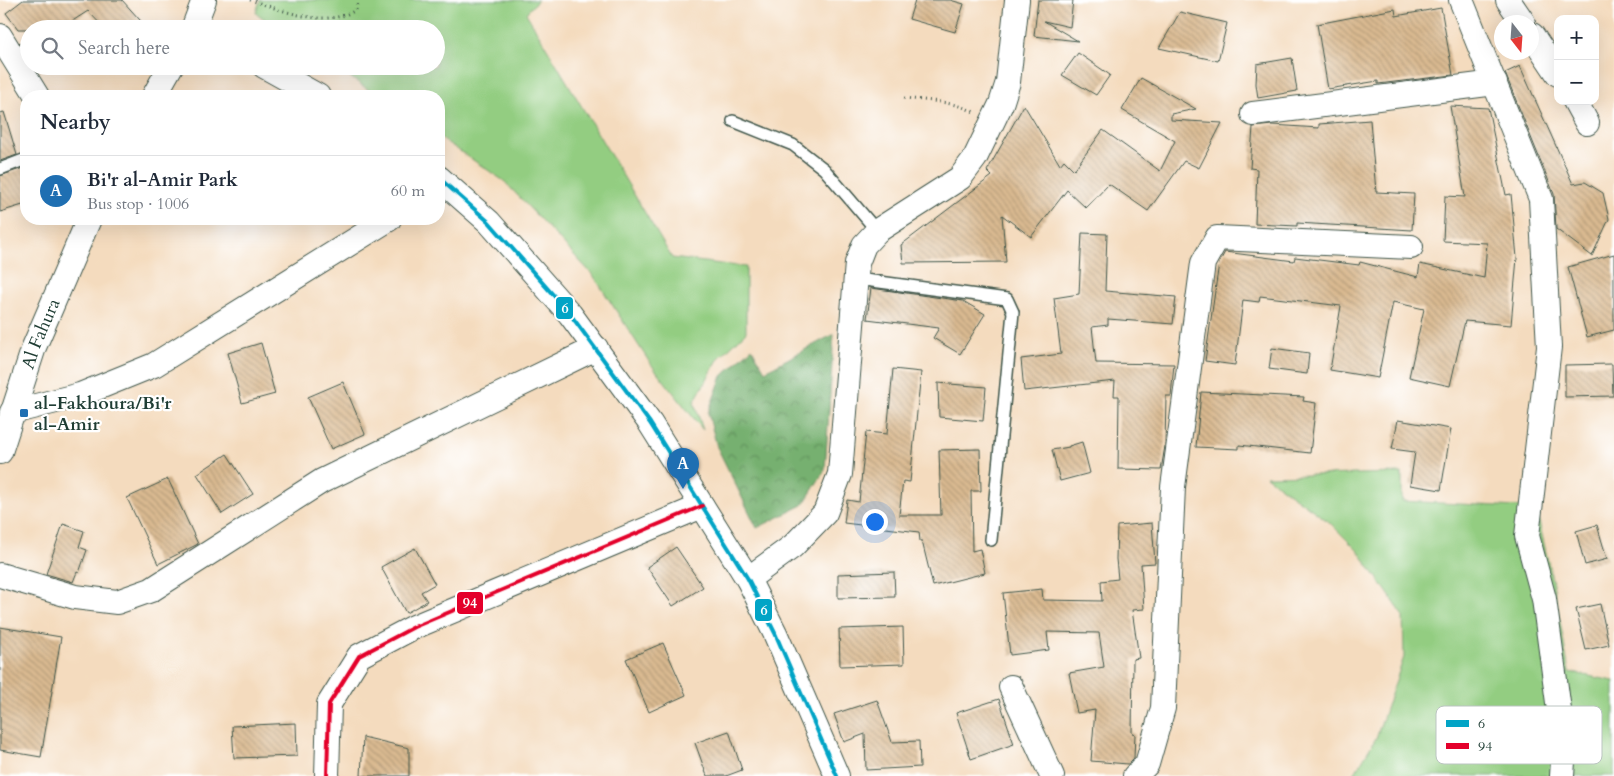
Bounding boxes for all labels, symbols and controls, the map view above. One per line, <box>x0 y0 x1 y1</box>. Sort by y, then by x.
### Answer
north arrow <box>1494 15 1539 60</box>
map controls <box>1554 15 1599 105</box>
button: + <box>1554 15 1599 60</box>
search box <box>20 20 445 75</box>
icon: search <box>38 34 66 62</box>
text: Search here <box>78 35 170 61</box>
button: − <box>1554 60 1599 105</box>
text: Nearby <box>40 108 111 137</box>
text: Bi'r al-Amir Park <box>87 167 238 193</box>
text: A <box>50 180 62 202</box>
text: 60 m <box>391 180 425 202</box>
text: Bus stop · 1006 <box>87 193 189 215</box>
street label: Al Fahura <box>16 294 67 372</box>
line badge: 6 <box>555 296 574 320</box>
text: 6 <box>561 299 569 318</box>
place label: al-Fakhoura/Bi'r al-Amir <box>34 391 172 437</box>
marker: al-Fakhoura/Bi'r al-Amir <box>18 407 30 419</box>
pin: A <box>667 448 699 489</box>
your location <box>862 509 888 535</box>
line badge: 94 <box>456 591 484 615</box>
text: 94 <box>463 594 477 613</box>
line badge: 6 <box>754 598 773 622</box>
text: 6 <box>760 601 768 620</box>
legend <box>1436 706 1602 764</box>
text: 6 <box>1478 714 1485 733</box>
text: 94 <box>1478 737 1492 756</box>

